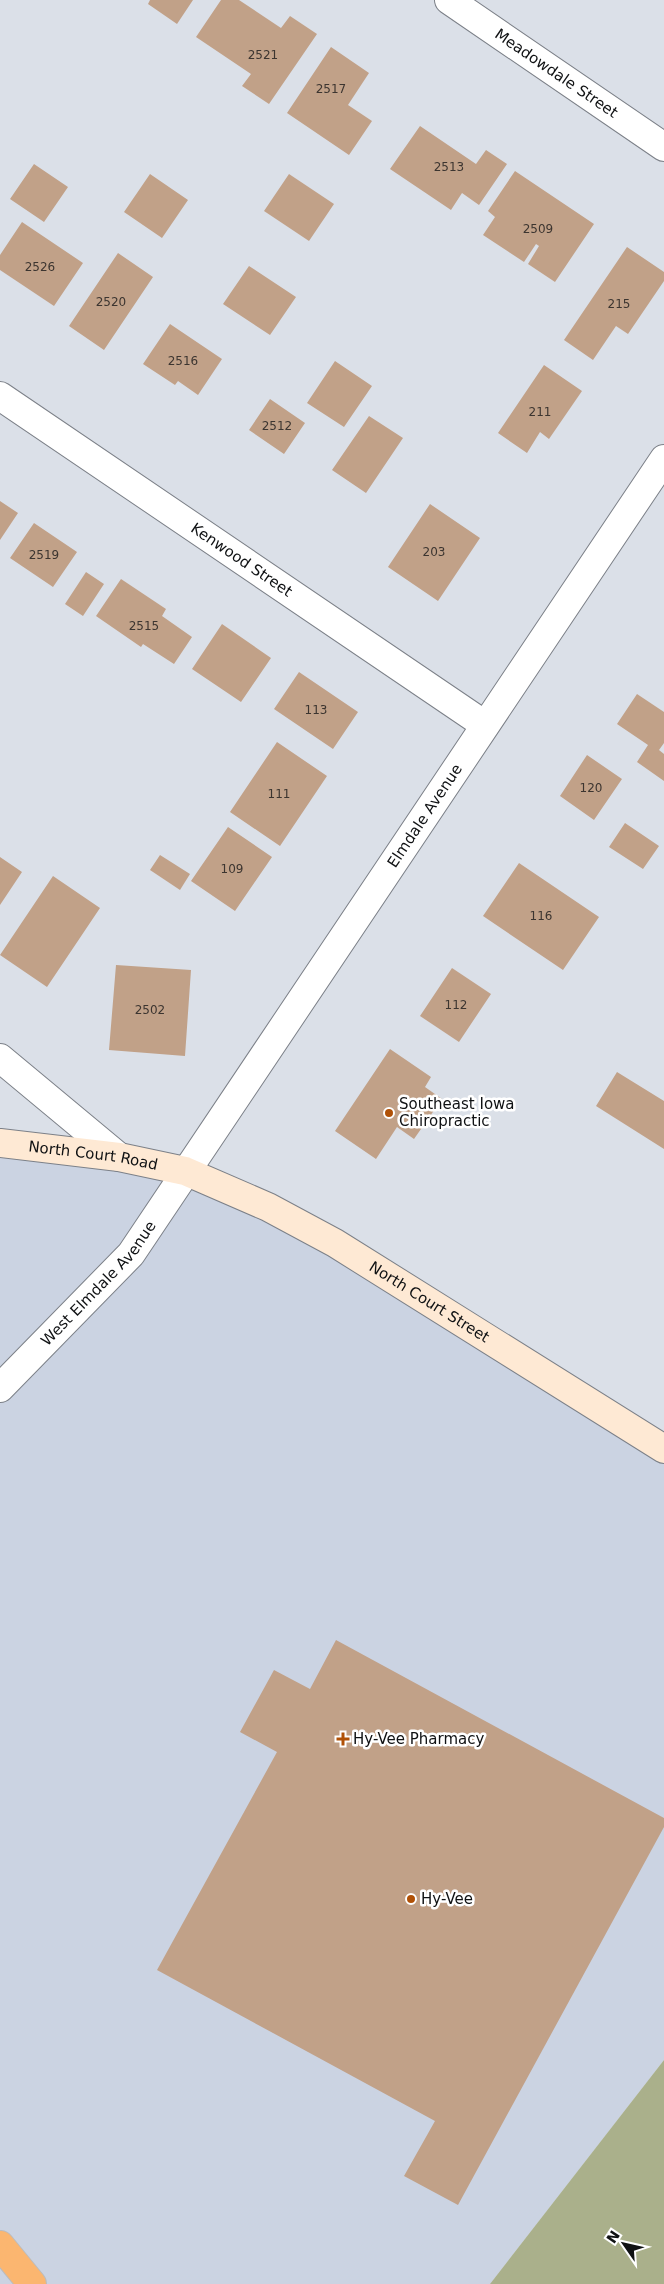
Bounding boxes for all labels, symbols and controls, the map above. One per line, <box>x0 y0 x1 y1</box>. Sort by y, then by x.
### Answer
street label: Meadowdale Street <box>491 25 621 122</box>
house number: 2521 <box>248 48 278 62</box>
house number: 2517 <box>316 82 346 96</box>
house number: 2513 <box>434 160 464 174</box>
house number: 2509 <box>523 222 553 236</box>
house number: 2526 <box>25 260 55 274</box>
house number: 2520 <box>96 295 126 309</box>
house number: 215 <box>608 297 630 311</box>
house number: 2516 <box>168 354 198 368</box>
house number: 211 <box>529 405 551 419</box>
house number: 2512 <box>262 419 292 433</box>
street label: Kenwood Street <box>188 519 296 601</box>
house number: 203 <box>423 545 445 559</box>
house number: 2519 <box>29 548 59 562</box>
house number: 2515 <box>129 619 159 633</box>
house number: 113 <box>305 703 327 717</box>
street label: Elmdale Avenue <box>384 761 466 871</box>
house number: 120 <box>580 781 602 795</box>
house number: 111 <box>268 787 290 801</box>
house number: 109 <box>221 862 243 876</box>
house number: 116 <box>530 909 552 923</box>
house number: 112 <box>445 998 467 1012</box>
house number: 2502 <box>135 1003 165 1017</box>
place label: Southeast Iowa Chiropractic <box>399 1095 515 1130</box>
marker: Southeast Iowa Chiropractic <box>383 1107 395 1119</box>
street label: North Court Road <box>28 1137 159 1174</box>
street label: West Elmdale Avenue <box>37 1217 160 1349</box>
street label: North Court Street <box>366 1258 493 1346</box>
place label: Hy-Vee Pharmacy <box>353 1730 484 1748</box>
marker: Hy-Vee Pharmacy <box>337 1733 349 1745</box>
place label: Hy-Vee <box>421 1890 473 1908</box>
marker: Hy-Vee <box>405 1893 417 1905</box>
north arrow <box>599 2219 649 2269</box>
text: N <box>603 2227 623 2246</box>

